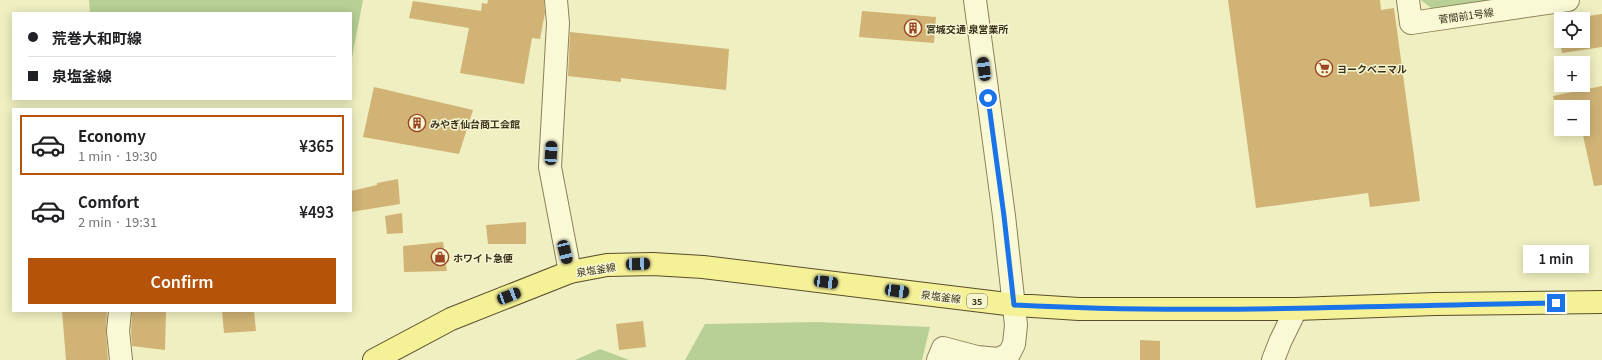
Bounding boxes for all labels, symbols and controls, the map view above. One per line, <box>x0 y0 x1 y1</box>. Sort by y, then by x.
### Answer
street label: 菅間前1号線 <box>1437 4 1495 26</box>
map controls <box>1554 12 1590 136</box>
button: locate <box>1554 12 1590 48</box>
building icon: 宮城交通 泉営業所 <box>903 18 923 38</box>
place label: 宮城交通 泉営業所 <box>926 21 1008 36</box>
text: 荒巻大和町線 <box>52 27 142 48</box>
car <box>976 56 992 82</box>
button: + <box>1554 56 1590 92</box>
supermarket icon: ヨークベニマル <box>1314 58 1334 78</box>
place label: ヨークベニマル <box>1337 61 1407 76</box>
text: 泉塩釜線 <box>52 65 112 86</box>
route start <box>979 89 997 107</box>
button: − <box>1554 100 1590 136</box>
building icon: みやぎ仙台商工会館 <box>407 113 427 133</box>
place label: みやぎ仙台商工会館 <box>430 116 520 131</box>
text: Economy <box>78 125 146 146</box>
icon: car <box>30 127 66 163</box>
text: ¥365 <box>299 135 334 156</box>
car <box>544 141 558 165</box>
text: 1 min · 19:30 <box>78 146 157 165</box>
text: Comfort <box>78 191 139 212</box>
icon: car <box>30 193 66 229</box>
text: ¥493 <box>299 201 334 222</box>
text: 2 min · 19:31 <box>78 212 157 231</box>
car <box>556 239 574 265</box>
callout: 1 min <box>1523 245 1589 273</box>
shop icon: ホワイト急便 <box>430 247 450 267</box>
text: 1 min <box>1539 249 1573 268</box>
place label: ホワイト急便 <box>453 250 513 265</box>
button: Confirm <box>28 258 336 304</box>
street label: 泉塩釜線 <box>575 258 617 280</box>
car <box>626 258 650 270</box>
car <box>813 275 839 289</box>
car <box>884 283 910 299</box>
car <box>496 286 522 306</box>
street label: 泉塩釜線 <box>920 286 962 306</box>
road number: 35 <box>967 294 987 308</box>
route end <box>1547 294 1565 312</box>

